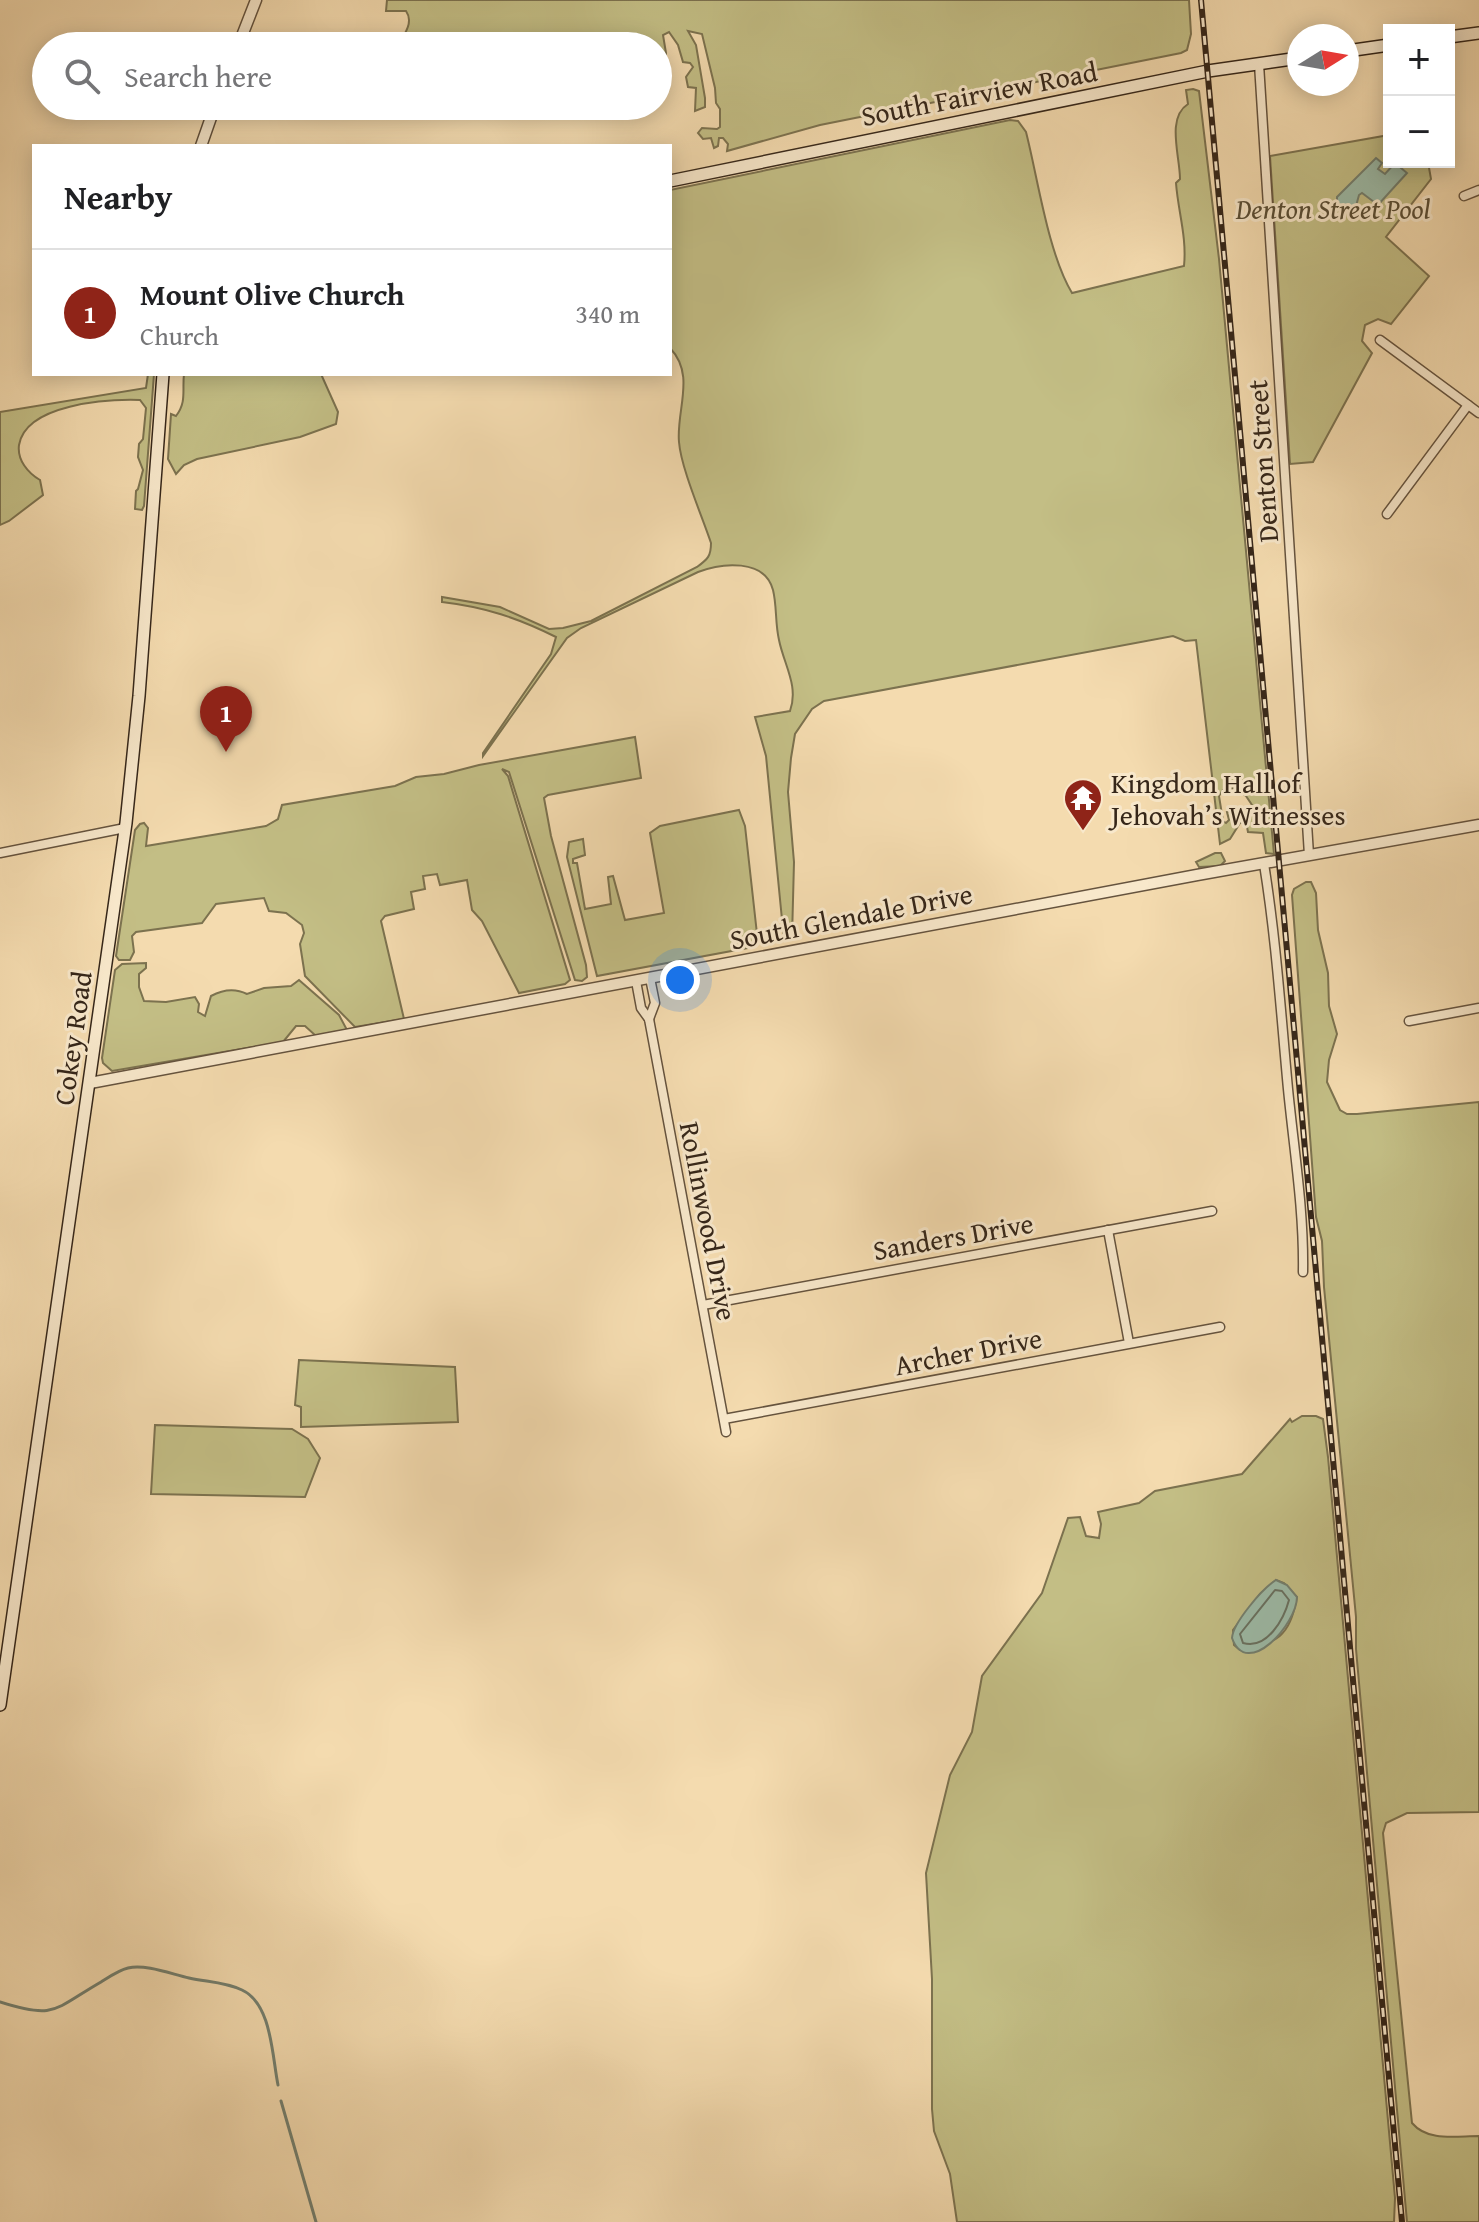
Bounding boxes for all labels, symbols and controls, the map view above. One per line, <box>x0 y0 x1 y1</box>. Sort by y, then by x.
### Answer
north arrow <box>1287 24 1359 96</box>
map controls <box>1383 24 1455 168</box>
button: + <box>1383 24 1455 96</box>
search box <box>32 32 672 120</box>
street label: South Fairview Road <box>857 50 1101 136</box>
icon: search <box>60 54 104 98</box>
text: Search here <box>124 54 272 98</box>
button: − <box>1383 96 1455 168</box>
text: Nearby <box>64 172 173 221</box>
park label: Denton Street Pool <box>1235 188 1430 229</box>
text: Mount Olive Church <box>140 272 405 316</box>
text: 1 <box>83 294 97 333</box>
text: 340 m <box>575 294 640 333</box>
text: Church <box>140 316 219 355</box>
street label: Denton Street <box>1236 378 1288 544</box>
pin: 1 <box>200 686 252 752</box>
place label: Kingdom Hall of Jehovah’s Witnesses <box>1108 762 1346 835</box>
temple icon: Kingdom Hall of Jehovah’s Witnesses <box>1062 777 1104 832</box>
street label: South Glendale Drive <box>726 872 976 960</box>
your location <box>660 960 700 1000</box>
street label: Cokey Road <box>42 968 102 1108</box>
street label: Rollinwood Drive <box>670 1118 748 1324</box>
street label: Sanders Drive <box>869 1202 1037 1270</box>
street label: Archer Drive <box>891 1317 1045 1385</box>

